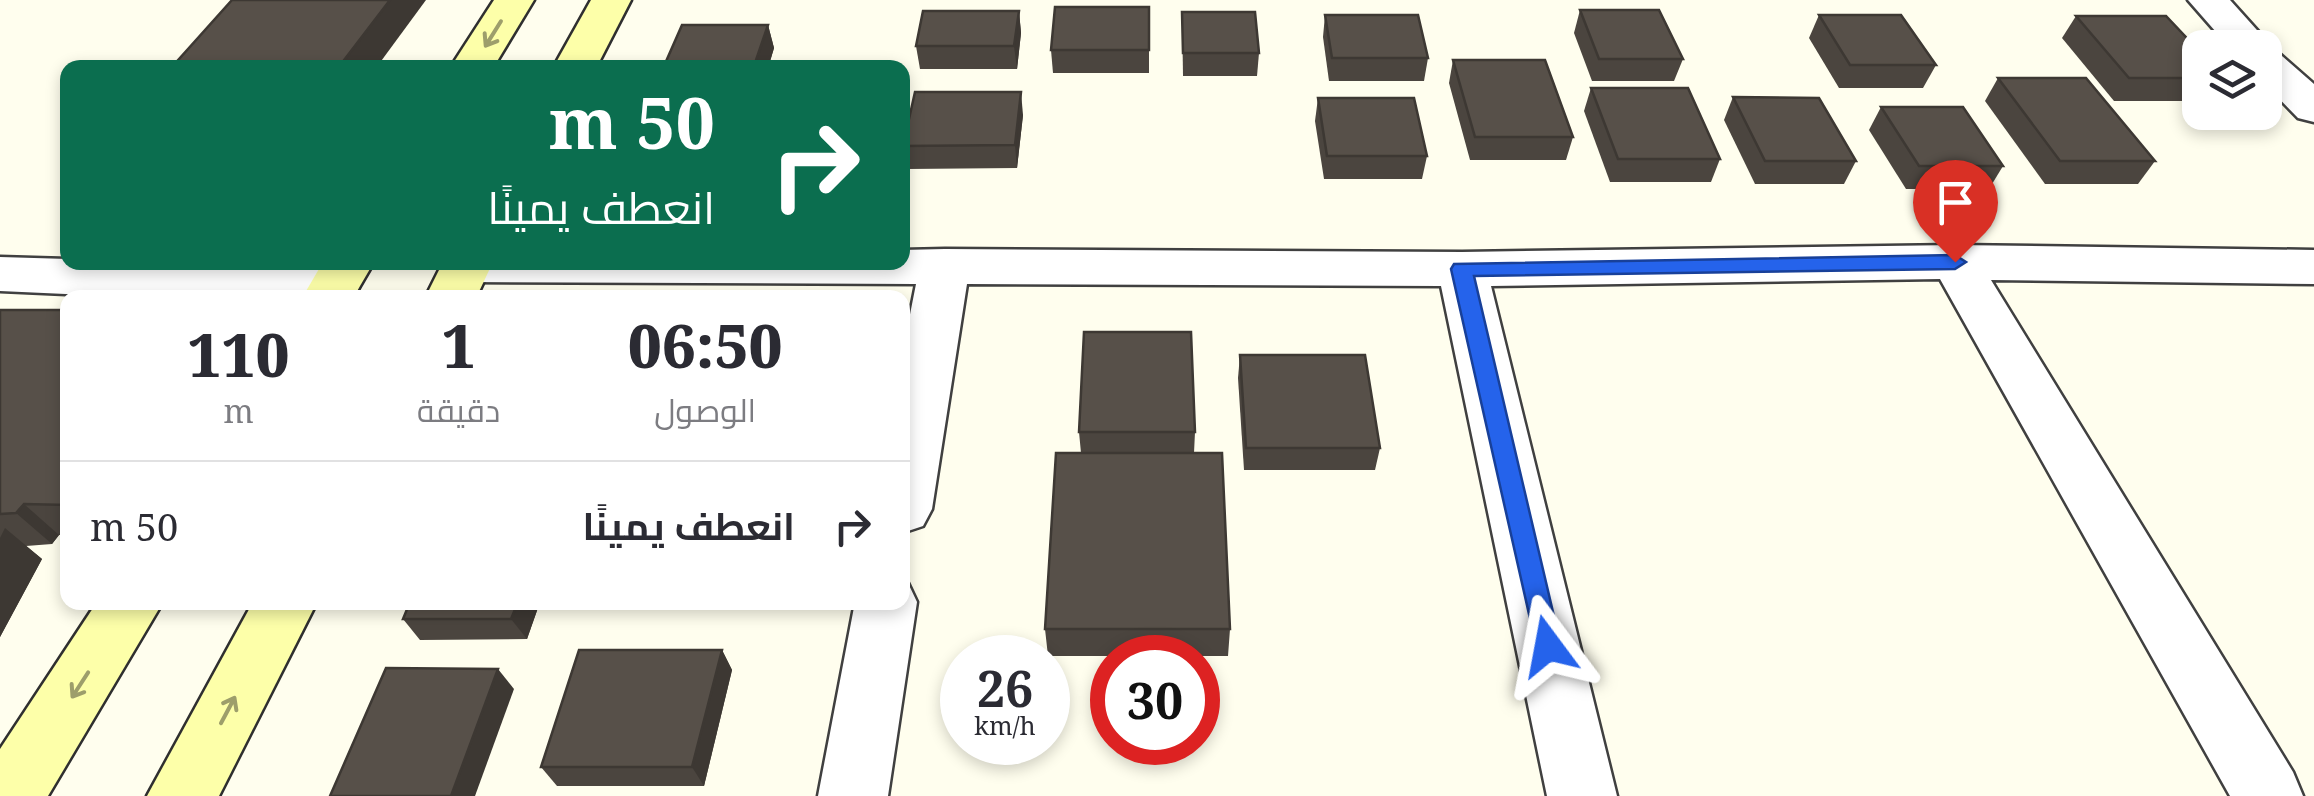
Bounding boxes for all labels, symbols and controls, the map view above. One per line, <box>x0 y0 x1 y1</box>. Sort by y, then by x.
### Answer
one-way arrow <box>482 19 503 48</box>
map controls <box>2182 30 2282 130</box>
button: layers <box>2182 30 2282 130</box>
text: 50 m <box>549 74 715 170</box>
icon: right <box>750 100 880 230</box>
pin <box>1913 160 1998 263</box>
icon: arrive <box>1928 175 1983 230</box>
text: انعطف يمينًا <box>487 176 715 237</box>
text: 1 <box>442 304 476 386</box>
text: 06:50 <box>628 304 783 386</box>
text: 110 <box>188 313 290 395</box>
text: دقيقة <box>417 388 500 431</box>
text: الوصول <box>654 388 756 431</box>
text: m <box>223 389 254 432</box>
text: انعطف يمينًا <box>583 499 795 551</box>
icon: right <box>825 499 880 554</box>
text: 50 m <box>90 500 178 552</box>
position arrow <box>1496 594 1600 698</box>
speed limit sign: 30 <box>1090 635 1220 765</box>
text: 26 <box>977 654 1033 722</box>
one-way arrow <box>69 670 90 698</box>
one-way arrow <box>219 696 238 726</box>
text: km/h <box>974 708 1036 742</box>

